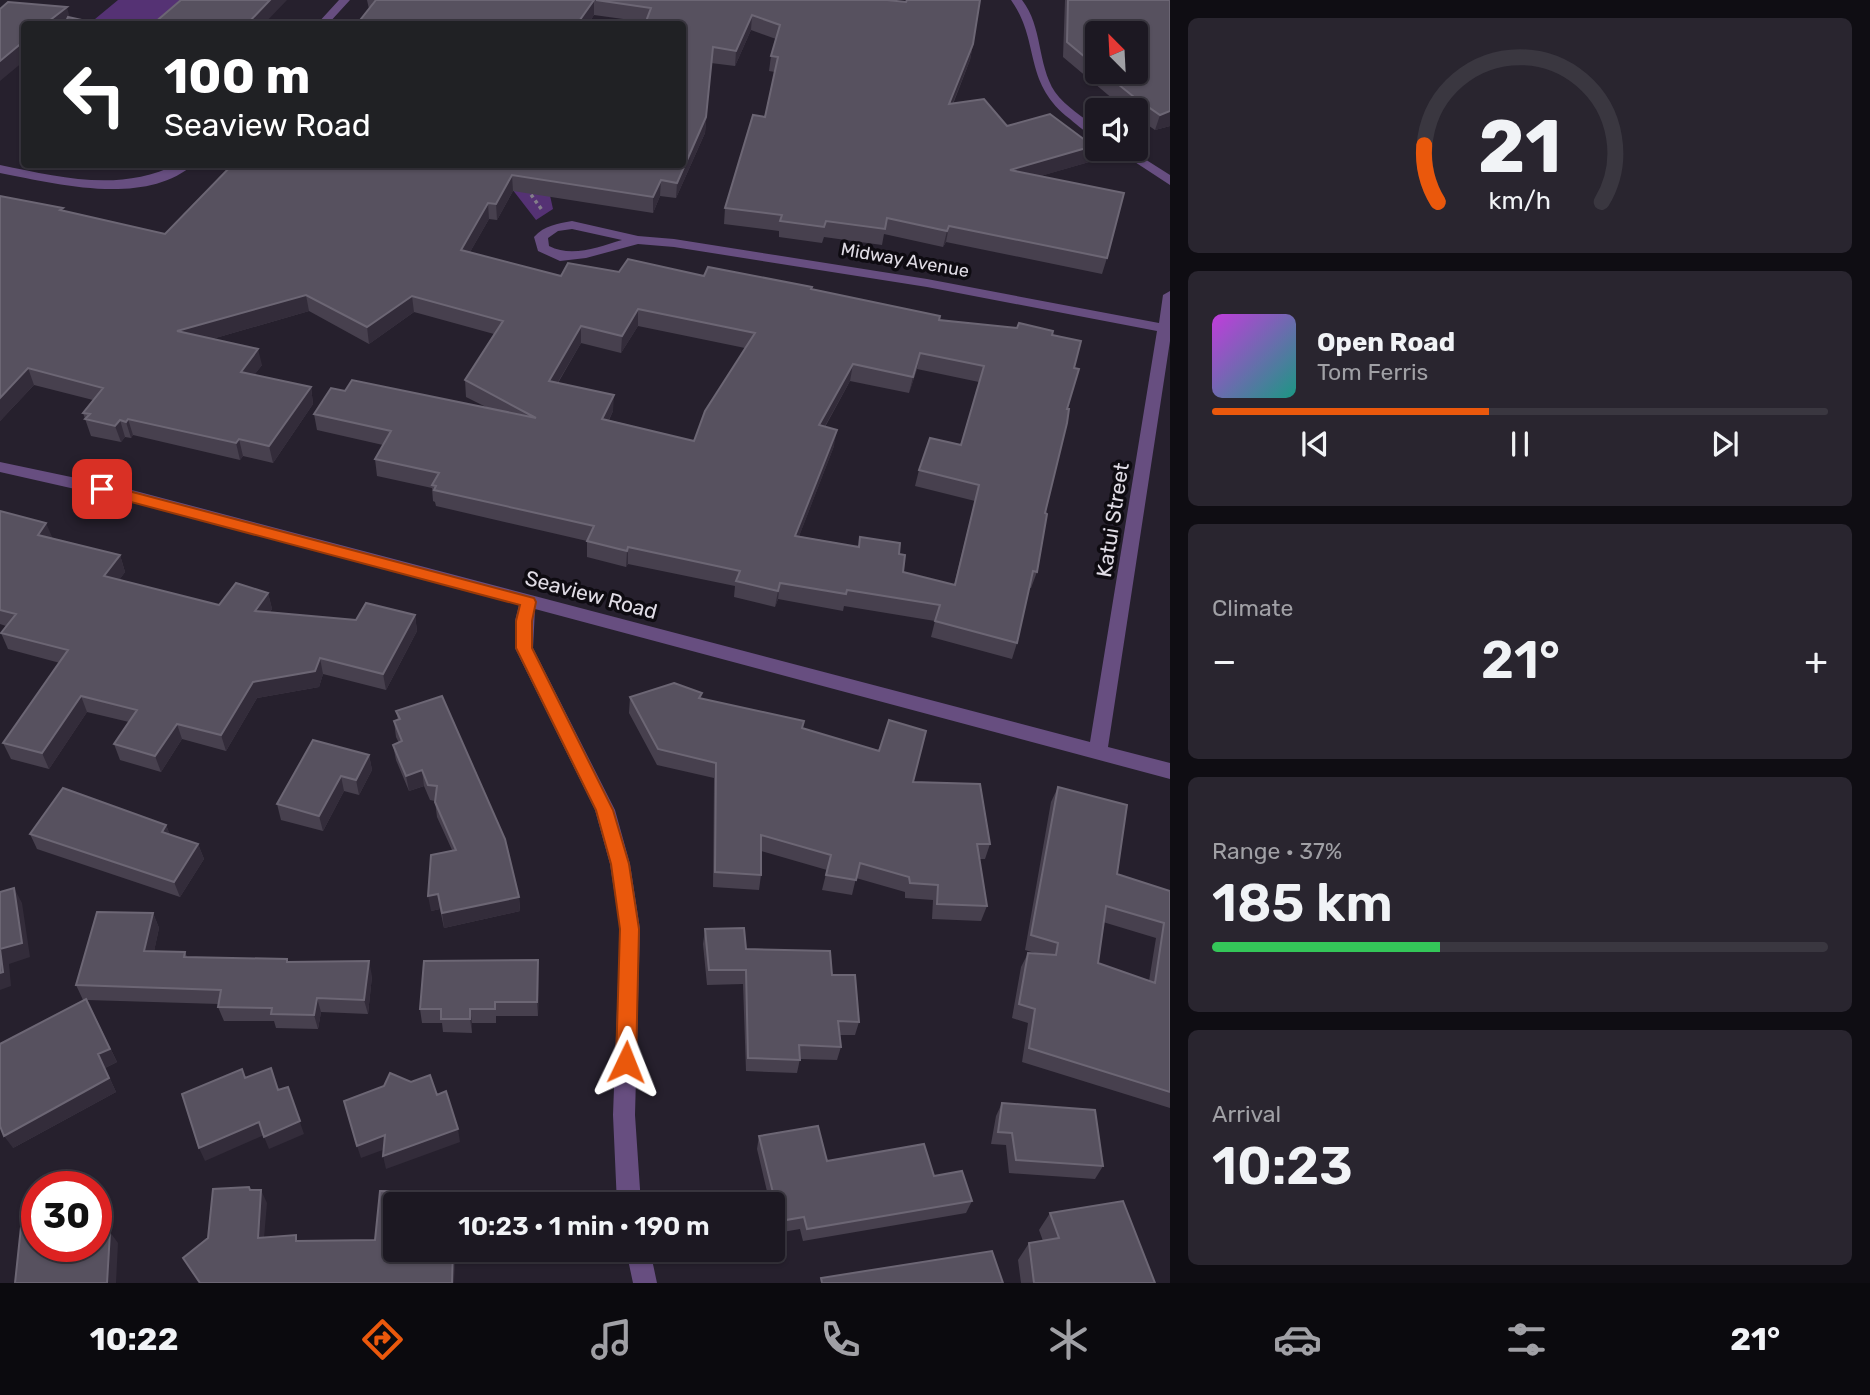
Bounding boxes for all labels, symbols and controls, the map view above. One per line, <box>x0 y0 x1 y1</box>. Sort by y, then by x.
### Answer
north arrow <box>1085 21 1148 84</box>
map controls <box>1085 21 1148 161</box>
text: 100 m <box>164 47 310 105</box>
icon: left <box>49 49 140 140</box>
button: sound <box>1085 98 1148 161</box>
text: 21 <box>1478 104 1562 190</box>
text: Seaview Road <box>164 106 371 144</box>
text: km/h <box>1489 185 1551 214</box>
street label: Midway Avenue <box>839 238 971 282</box>
text: Open Road <box>1317 327 1455 358</box>
text: Tom Ferris <box>1317 358 1428 386</box>
icon: previous <box>1296 425 1334 463</box>
icon: pause <box>1501 425 1539 463</box>
icon: next <box>1706 425 1744 463</box>
pin <box>72 459 132 519</box>
street label: Katui Street <box>1091 461 1134 579</box>
icon: arrive <box>83 470 121 508</box>
street label: Seaview Road <box>522 565 660 624</box>
text: Climate <box>1212 594 1293 622</box>
text: 21° <box>1481 629 1560 691</box>
text: − <box>1212 638 1237 684</box>
text: + <box>1804 638 1828 684</box>
text: Range · 37% <box>1212 837 1342 865</box>
text: 185 km <box>1212 872 1393 934</box>
position arrow <box>589 1025 663 1099</box>
text: Arrival <box>1212 1100 1281 1128</box>
text: 10:23 <box>1212 1135 1353 1197</box>
speed limit sign: 30 <box>21 1171 112 1262</box>
text: 10:23 · 1 min · 190 m <box>458 1211 710 1242</box>
icon: directions <box>358 1315 407 1364</box>
icon: music <box>587 1315 636 1364</box>
icon: phone <box>816 1315 865 1364</box>
icon: climate <box>1044 1315 1093 1364</box>
icon: car <box>1273 1315 1322 1364</box>
icon: filters <box>1502 1315 1551 1364</box>
text: 10:22 <box>90 1320 178 1358</box>
text: 21° <box>1730 1320 1780 1358</box>

